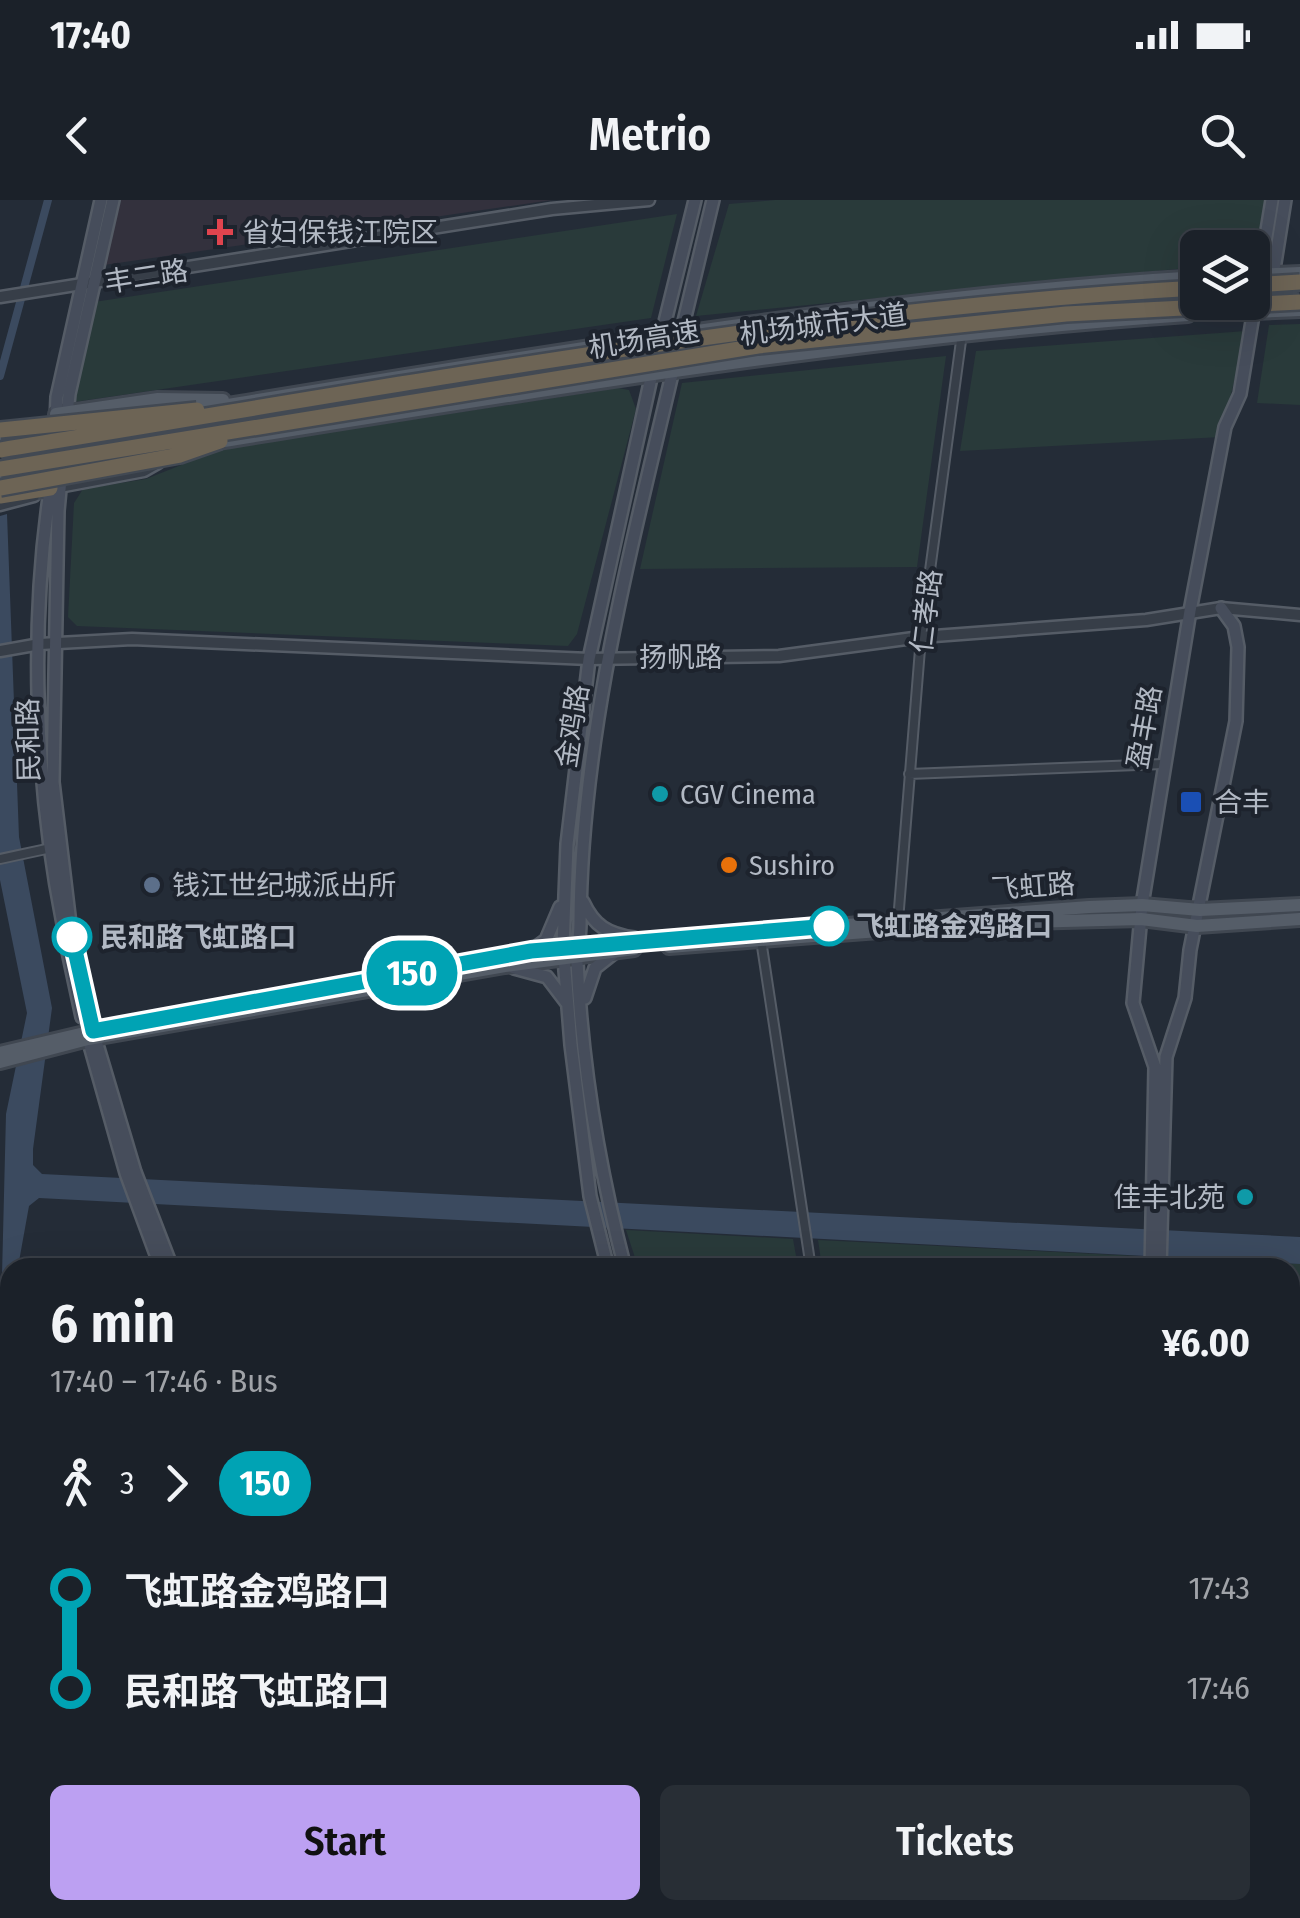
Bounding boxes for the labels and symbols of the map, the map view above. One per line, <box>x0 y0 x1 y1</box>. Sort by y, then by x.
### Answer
place label: 省妇保钱江院区 <box>242 216 438 249</box>
marker: 省妇保钱江院区 <box>207 219 233 245</box>
street label: 丰二路 <box>102 254 190 299</box>
street label: 机场城市大道 <box>738 298 908 351</box>
street label: 机场高速 <box>586 314 702 365</box>
street label: 仁孝路 <box>905 567 948 655</box>
street label: 扬帆路 <box>639 641 723 674</box>
street label: 金鸡路 <box>550 682 595 770</box>
street label: 盈丰路 <box>1121 683 1168 771</box>
street label: 民和路 <box>11 698 46 782</box>
place label: CGV Cinema <box>680 778 816 811</box>
marker: CGV Cinema <box>649 783 671 805</box>
place label: 合丰 <box>1214 786 1270 819</box>
marker: 合丰 <box>1178 789 1204 815</box>
place label: Sushiro <box>749 849 835 882</box>
marker: Sushiro <box>718 854 740 876</box>
street label: 飞虹路 <box>990 867 1076 906</box>
place label: 钱江世纪城派出所 <box>172 869 396 902</box>
marker: 钱江世纪城派出所 <box>141 874 163 896</box>
marker: 飞虹路金鸡路口 <box>810 907 848 945</box>
place label: 飞虹路金鸡路口 <box>856 910 1052 943</box>
marker: 民和路飞虹路口 <box>53 918 91 956</box>
place label: 民和路飞虹路口 <box>100 921 296 954</box>
line badge: 150 <box>354 940 470 1006</box>
place label: 佳丰北苑 <box>1113 1181 1225 1214</box>
marker: 佳丰北苑 <box>1234 1186 1256 1208</box>

